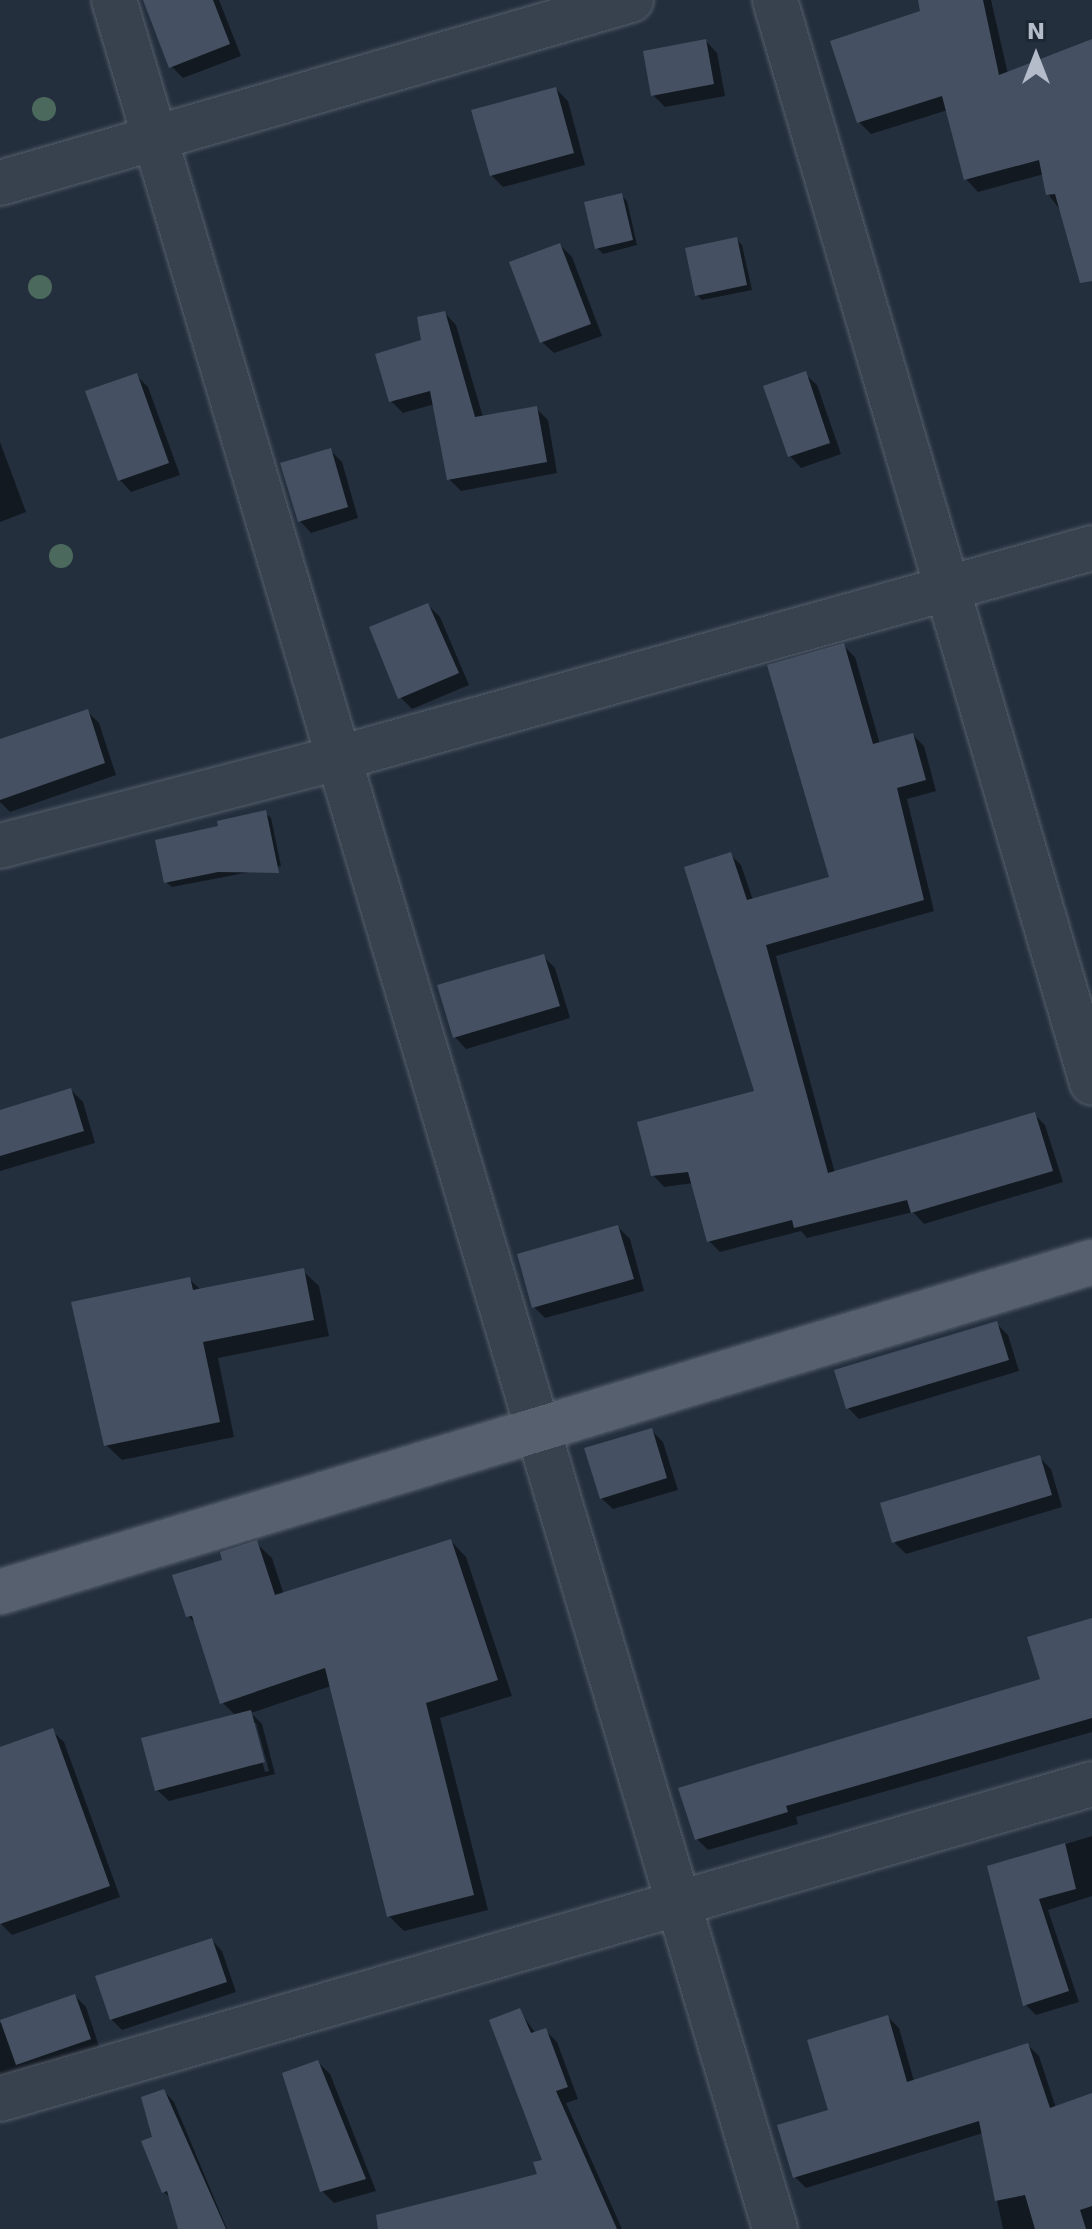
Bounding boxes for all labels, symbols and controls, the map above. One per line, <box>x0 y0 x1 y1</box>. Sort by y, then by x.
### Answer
north arrow <box>996 16 1076 96</box>
text: N <box>1027 19 1045 44</box>

